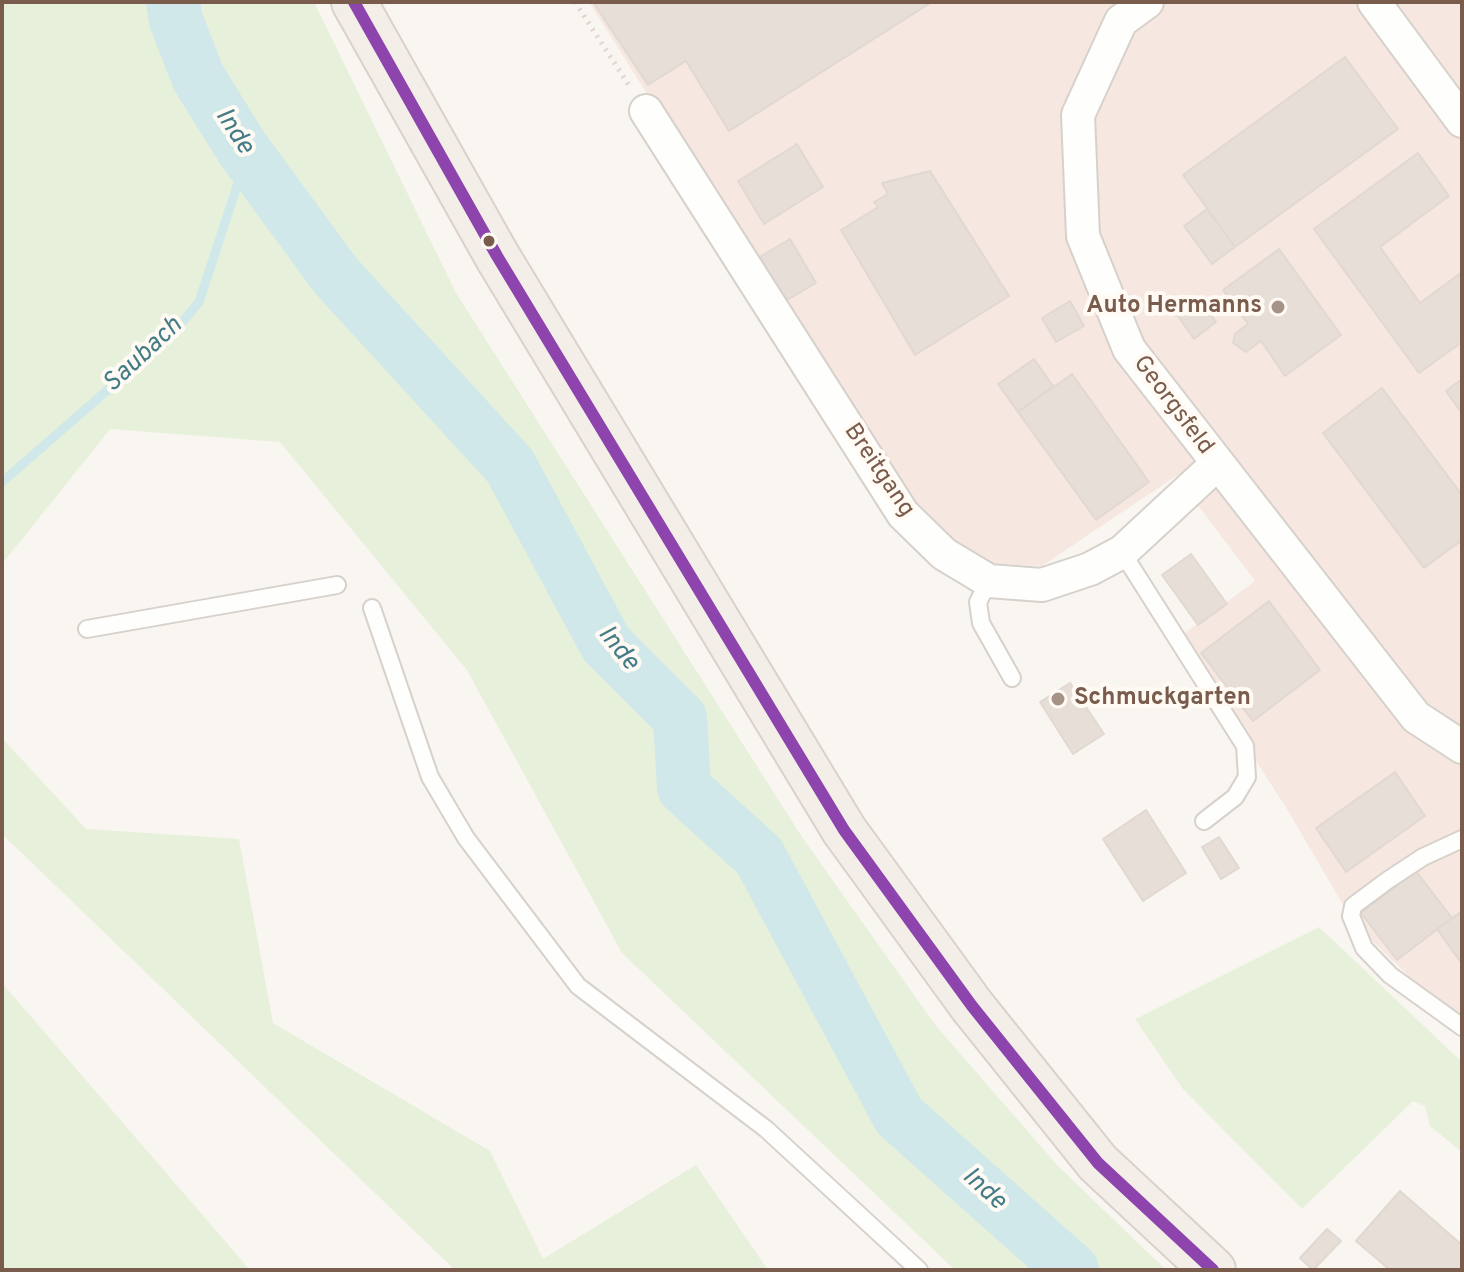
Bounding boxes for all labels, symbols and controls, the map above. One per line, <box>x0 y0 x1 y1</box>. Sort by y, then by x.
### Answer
water label: Inde <box>207 103 259 161</box>
unlabelled marker <box>481 233 497 249</box>
place label: Auto Hermanns <box>1086 293 1262 321</box>
marker: Auto Hermanns <box>1269 298 1287 316</box>
water label: Saubach <box>98 312 190 400</box>
street label: Georgsfeld <box>1125 351 1219 461</box>
street label: Breitgang <box>836 419 920 523</box>
water label: Inde <box>590 620 644 678</box>
place label: Schmuckgarten <box>1074 685 1251 713</box>
marker: Schmuckgarten <box>1049 690 1067 708</box>
water label: Inde <box>954 1162 1012 1218</box>

